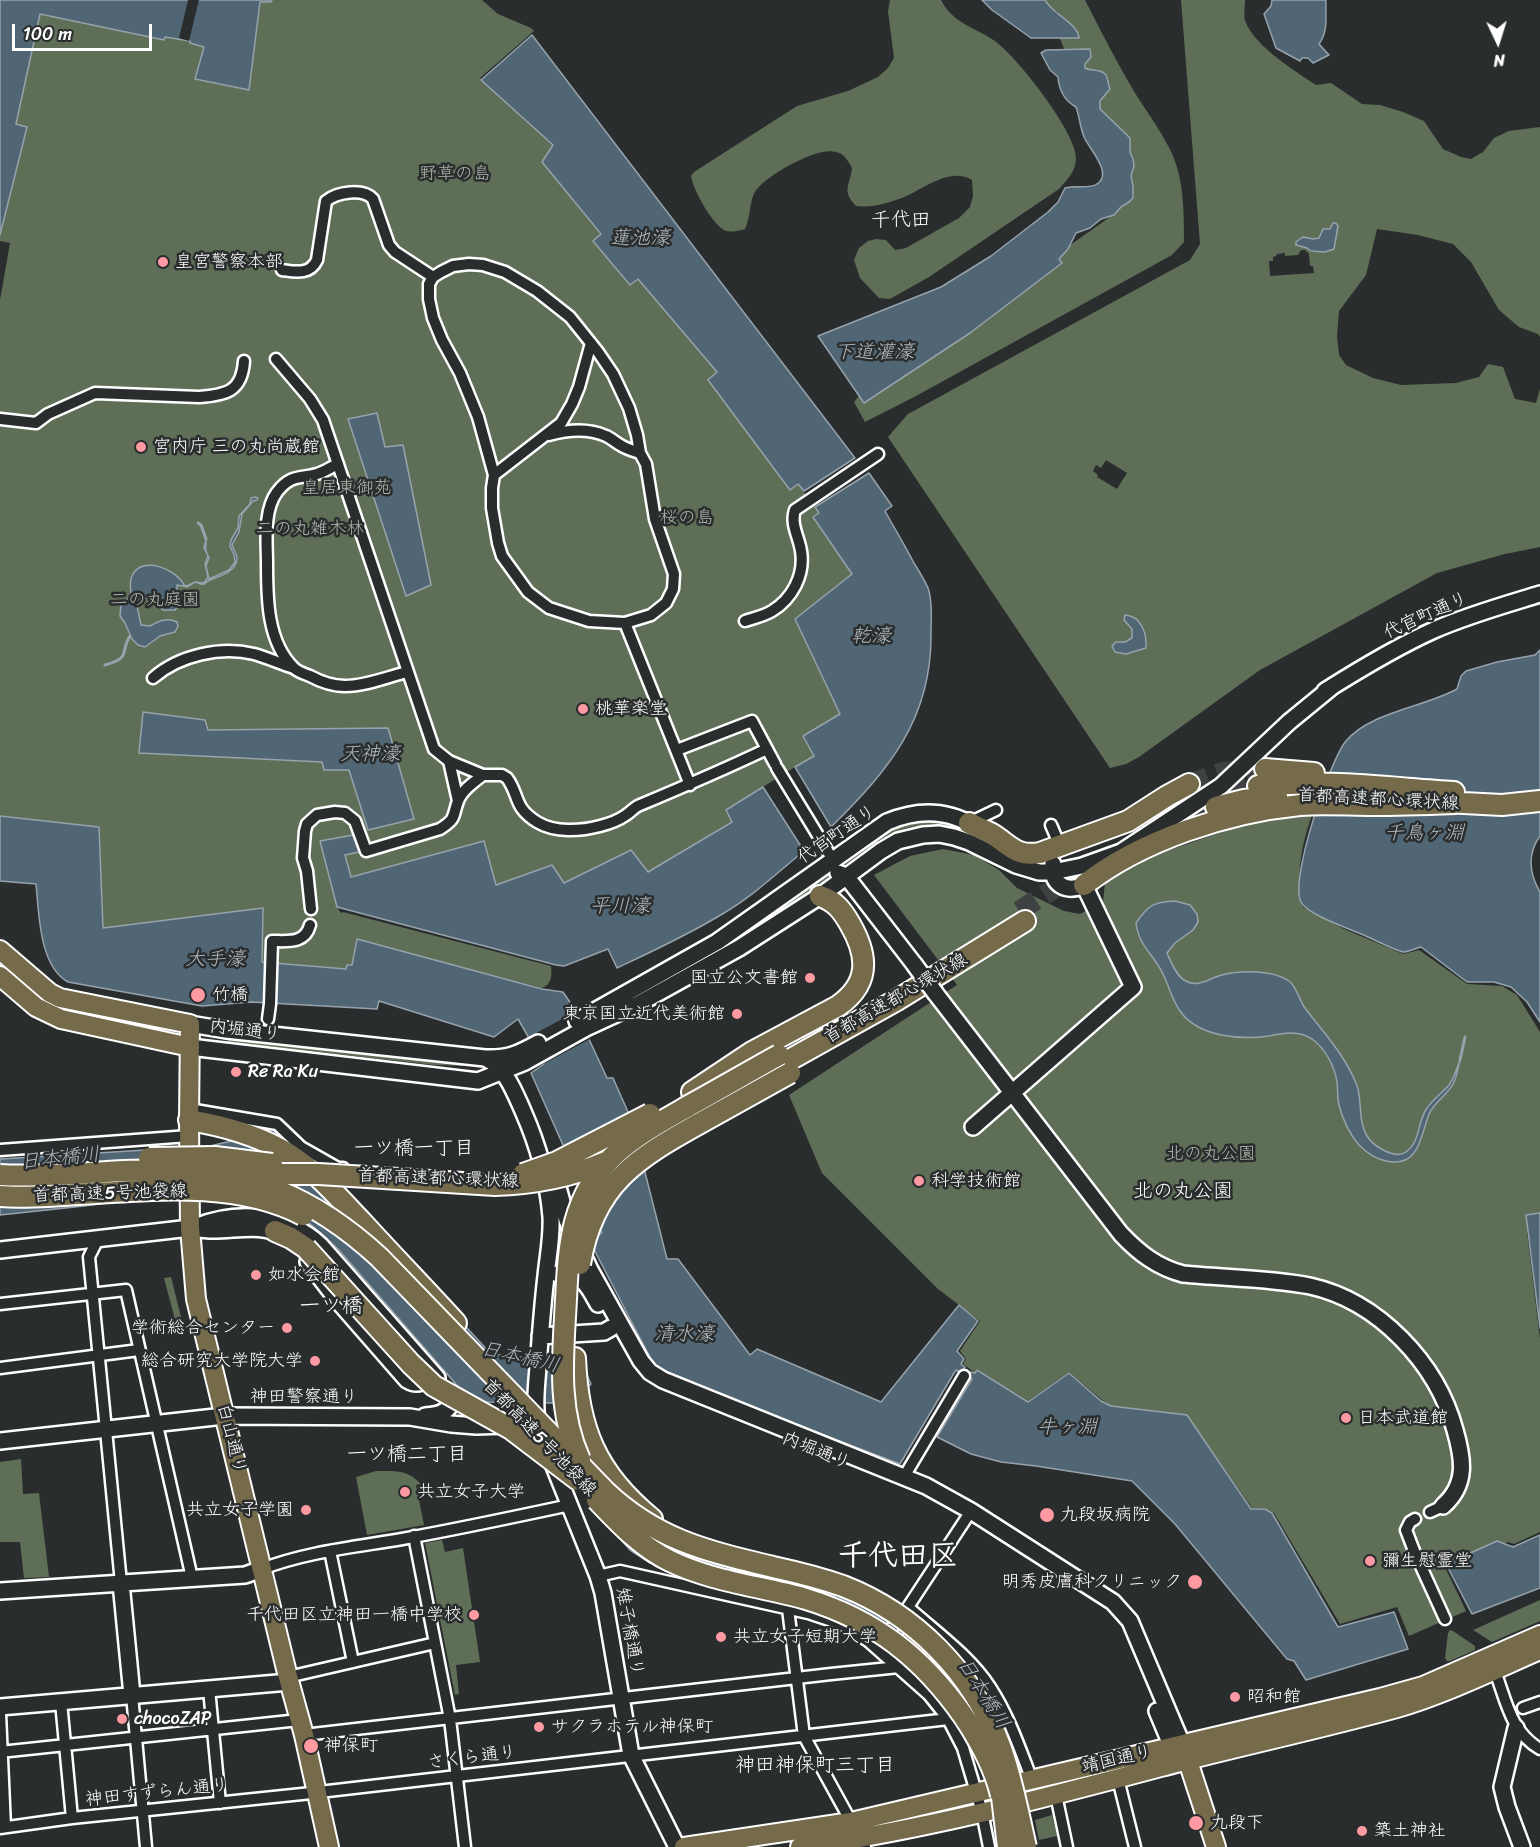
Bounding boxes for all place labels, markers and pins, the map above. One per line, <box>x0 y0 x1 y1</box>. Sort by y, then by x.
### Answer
place label: 皇宮警察本部 <box>175 251 283 273</box>
marker: 皇宮警察本部 <box>156 255 170 269</box>
place label: 宮内庁 三の丸尚蔵館 <box>153 436 320 458</box>
marker: 宮内庁 三の丸尚蔵館 <box>134 440 148 454</box>
place label: 桃華楽堂 <box>595 698 667 720</box>
marker: 桃華楽堂 <box>576 702 590 716</box>
place label: 国立公文書館 <box>690 967 798 989</box>
marker: 国立公文書館 <box>803 971 817 985</box>
place label: 竹橋 <box>212 984 248 1006</box>
marker: 竹橋 <box>189 986 207 1004</box>
place label: 東京国立近代美術館 <box>563 1003 725 1025</box>
marker: 東京国立近代美術館 <box>730 1007 744 1021</box>
place label: Re Ra Ku <box>248 1061 318 1083</box>
marker: Re Ra Ku <box>229 1065 243 1079</box>
place label: 科学技術館 <box>931 1170 1021 1192</box>
marker: 科学技術館 <box>912 1174 926 1188</box>
place label: 如水会館 <box>268 1264 340 1286</box>
marker: 如水会館 <box>249 1268 263 1282</box>
place label: 学術総合センター <box>131 1317 275 1339</box>
marker: 学術総合センター <box>280 1321 294 1335</box>
place label: 総合研究大学院大学 <box>141 1350 303 1372</box>
marker: 総合研究大学院大学 <box>308 1354 322 1368</box>
place label: 日本武道館 <box>1358 1407 1448 1429</box>
marker: 日本武道館 <box>1339 1411 1353 1425</box>
place label: 共立女子大学 <box>417 1481 525 1503</box>
marker: 共立女子大学 <box>398 1485 412 1499</box>
place label: 共立女子学園 <box>186 1499 294 1521</box>
marker: 共立女子学園 <box>299 1503 313 1517</box>
place label: 九段坂病院 <box>1060 1504 1150 1526</box>
marker: 九段坂病院 <box>1038 1506 1056 1524</box>
place label: 彌生慰霊堂 <box>1382 1550 1472 1572</box>
marker: 彌生慰霊堂 <box>1363 1554 1377 1568</box>
place label: 明秀皮膚科クリニック <box>1002 1571 1182 1593</box>
marker: 明秀皮膚科クリニック <box>1186 1573 1204 1591</box>
place label: 千代田区立神田一橋中学校 <box>246 1604 462 1626</box>
marker: 千代田区立神田一橋中学校 <box>467 1608 481 1622</box>
place label: 共立女子短期大学 <box>733 1626 877 1648</box>
marker: 共立女子短期大学 <box>714 1630 728 1644</box>
place label: 昭和館 <box>1247 1686 1301 1708</box>
marker: 昭和館 <box>1228 1690 1242 1704</box>
place label: chocoZAP <box>134 1708 212 1730</box>
marker: chocoZAP <box>115 1712 129 1726</box>
place label: サクラホテル神保町 <box>551 1716 713 1738</box>
marker: サクラホテル神保町 <box>532 1720 546 1734</box>
place label: 神保町 <box>324 1735 378 1757</box>
marker: 神保町 <box>302 1737 320 1755</box>
place label: 九段下 <box>1210 1812 1264 1834</box>
marker: 九段下 <box>1187 1814 1205 1832</box>
place label: 築土神社 <box>1374 1820 1446 1842</box>
marker: 築土神社 <box>1355 1824 1369 1838</box>

